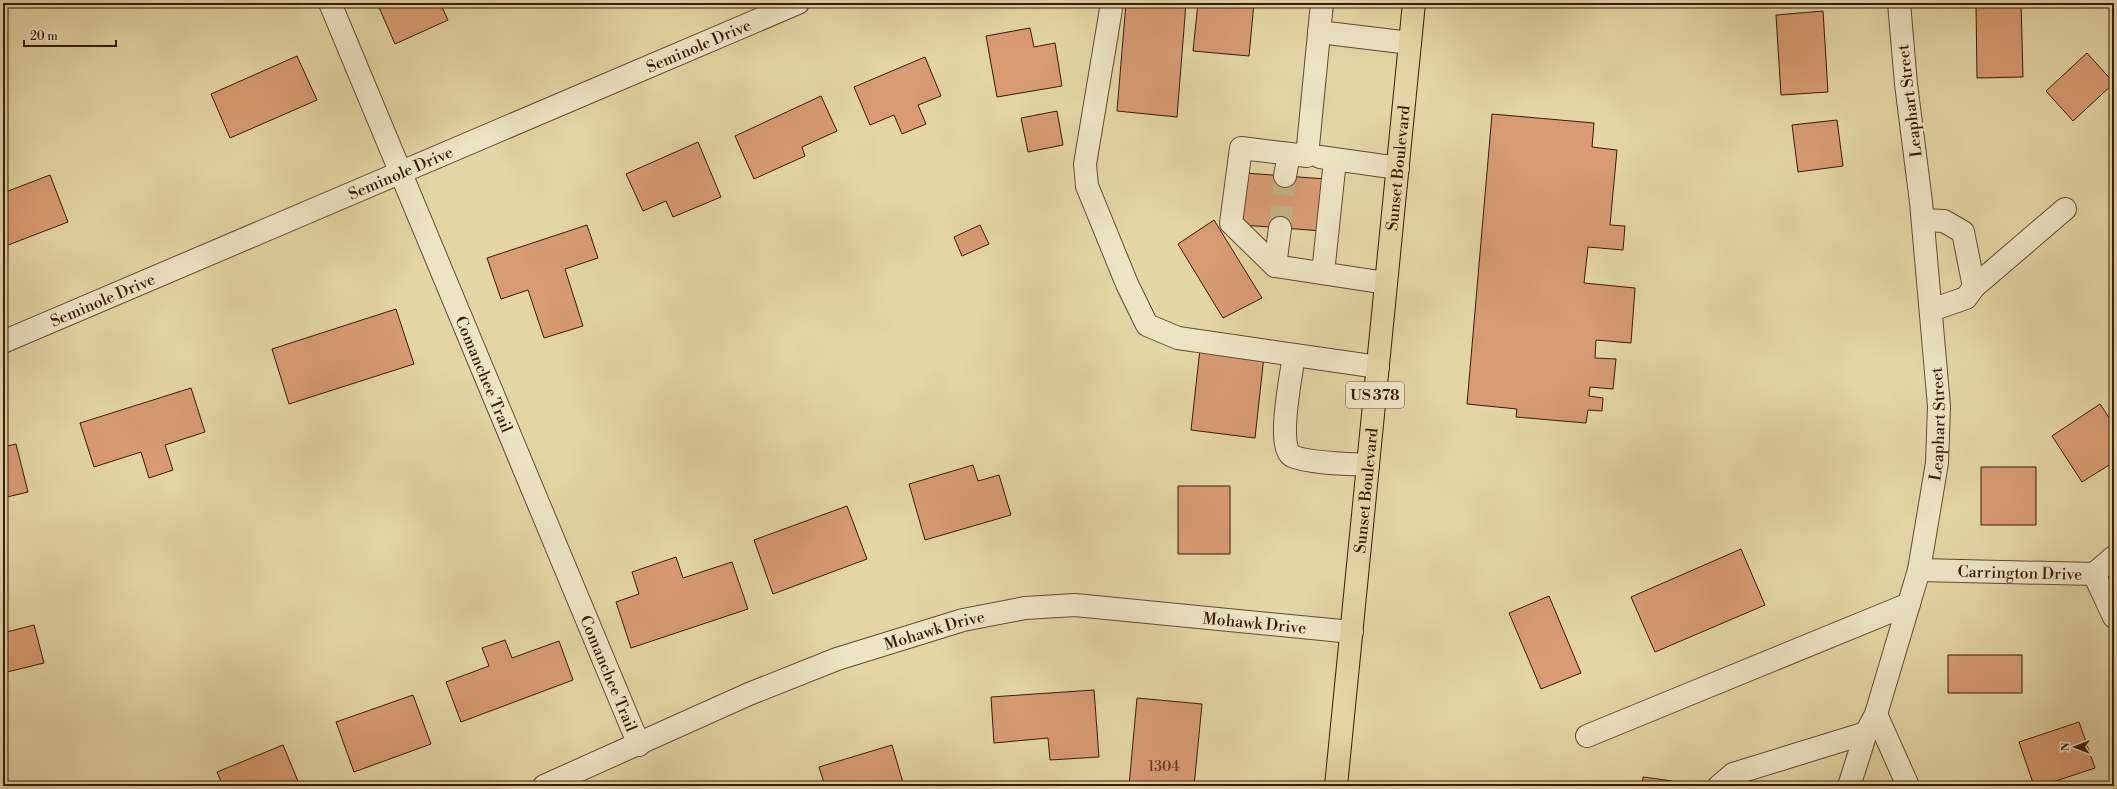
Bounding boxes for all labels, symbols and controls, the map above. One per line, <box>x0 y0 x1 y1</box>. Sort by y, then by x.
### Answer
street label: Seminole Drive <box>643 15 754 78</box>
scale bar <box>24 22 116 48</box>
text: 20 m <box>30 29 58 44</box>
street label: Leaphart Street <box>1893 43 1927 158</box>
street label: Sunset Boulevard <box>1382 104 1415 232</box>
street label: Seminole Drive <box>345 142 456 205</box>
street label: Seminole Drive <box>47 269 158 332</box>
street label: Comanchee Trail <box>451 313 517 436</box>
street label: Leaphart Street <box>1925 366 1950 482</box>
road number: US 378 <box>1346 382 1404 408</box>
street label: Sunset Boulevard <box>1350 427 1383 554</box>
street label: Carrington Drive <box>1957 562 2083 585</box>
street label: Mohawk Drive <box>882 607 986 655</box>
street label: Mohawk Drive <box>1202 608 1307 639</box>
street label: Comanchee Trail <box>575 612 641 735</box>
north arrow <box>2055 727 2095 767</box>
text: N <box>2059 742 2073 751</box>
house number: 1304 <box>1148 758 1180 776</box>

